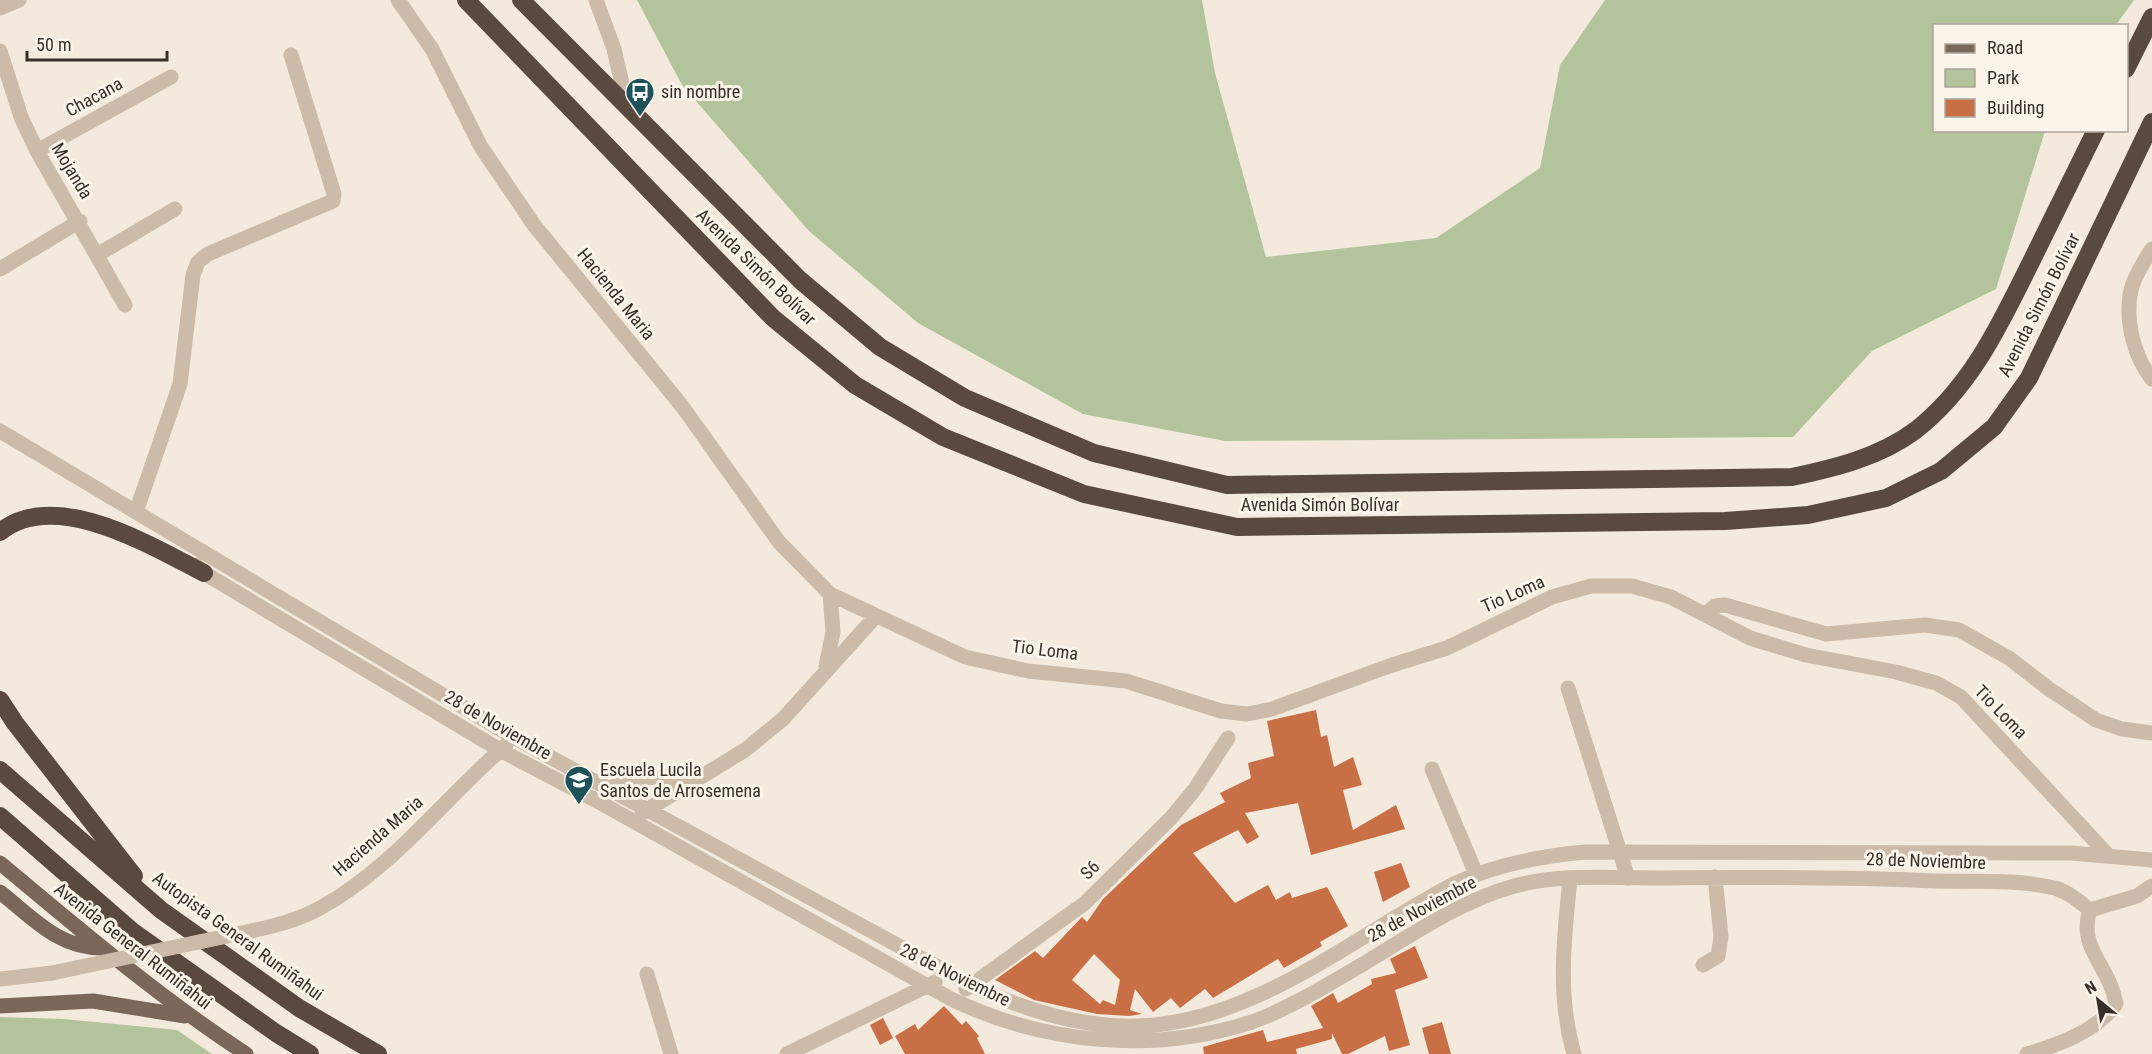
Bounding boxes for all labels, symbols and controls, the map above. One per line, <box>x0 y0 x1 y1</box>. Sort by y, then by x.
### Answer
scale bar <box>27 24 166 62</box>
legend <box>1933 24 2128 132</box>
text: 50 m <box>36 34 71 55</box>
text: Road <box>1987 37 2023 58</box>
text: Park <box>1987 67 2019 88</box>
street label: Chacana <box>62 72 126 121</box>
bus stop icon: sin nombre <box>624 76 656 118</box>
place label: sin nombre <box>661 81 740 102</box>
text: Building <box>1987 97 2044 118</box>
street label: Mojanda <box>48 139 97 203</box>
street label: Avenida Simón Bolívar <box>692 204 821 330</box>
street label: Avenida Simón Bolívar <box>1993 229 2084 380</box>
street label: Hacienda Maria <box>573 244 660 344</box>
street label: Avenida Simón Bolívar <box>1241 494 1400 515</box>
street label: Tio Loma <box>1478 570 1547 617</box>
street label: Tio Loma <box>1011 635 1079 664</box>
street label: Tio Loma <box>1971 680 2032 743</box>
street label: 28 de Noviembre <box>441 685 555 764</box>
place label: Escuela Lucila Santos de Arrosemena <box>600 759 761 801</box>
school or university icon: Escuela Lucila Santos de Arrosemena <box>563 764 595 806</box>
street label: Hacienda Maria <box>329 791 427 880</box>
street label: 28 de Noviembre <box>1866 848 1986 873</box>
street label: S6 <box>1076 856 1104 884</box>
street label: Autopista General Rumiñahui <box>149 867 328 1004</box>
street label: 28 de Noviembre <box>1364 871 1480 946</box>
street label: Avenida General Rumiñahui <box>51 878 216 1013</box>
street label: 28 de Noviembre <box>897 939 1014 1010</box>
north arrow <box>2068 970 2128 1030</box>
text: N <box>2082 977 2100 998</box>

